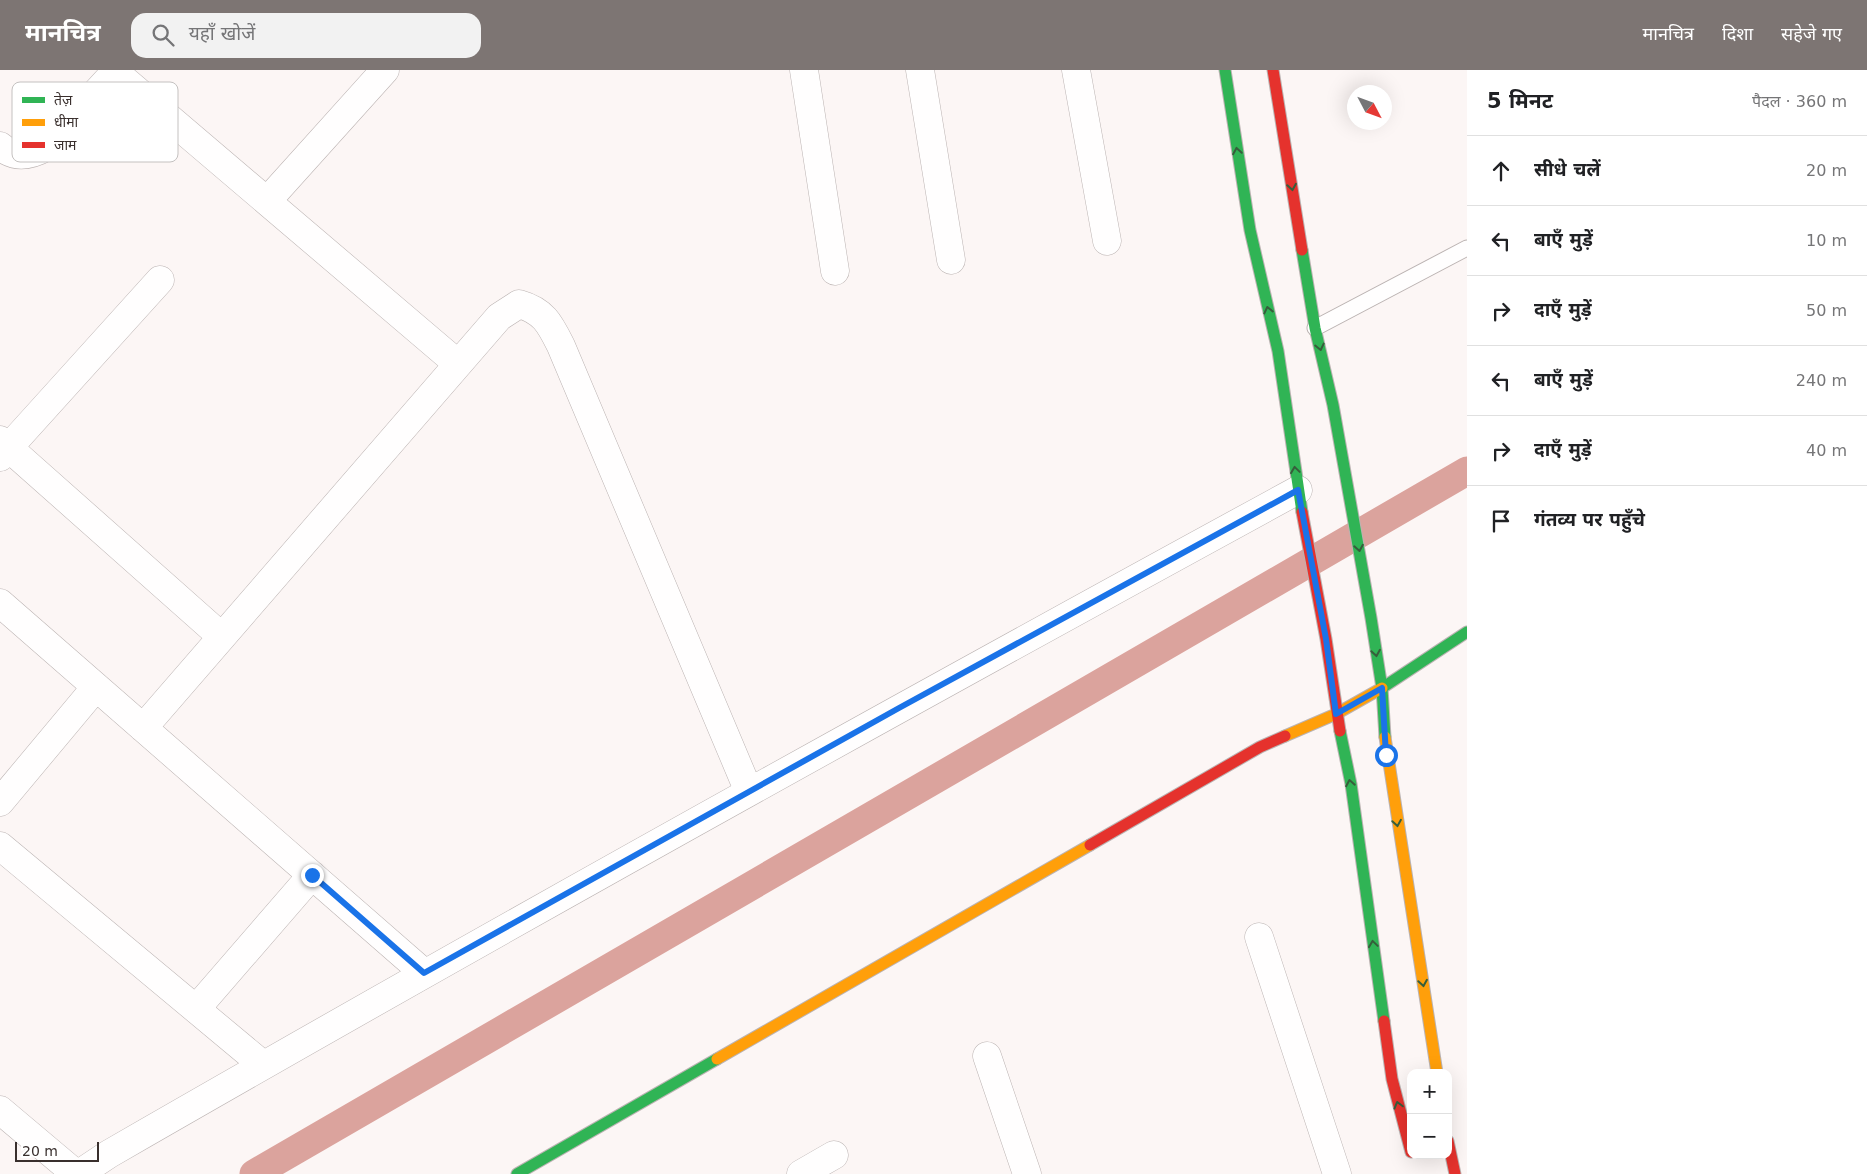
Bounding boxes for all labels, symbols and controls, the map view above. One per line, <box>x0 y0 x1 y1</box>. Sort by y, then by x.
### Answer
search box <box>131 13 481 58</box>
text: मानचित्र <box>25 19 101 47</box>
icon: search <box>149 21 177 49</box>
text: यहाँ खोजें <box>189 22 255 44</box>
text: मानचित्र <box>1643 23 1694 44</box>
text: दिशा <box>1722 23 1753 44</box>
text: सहेजे गए <box>1781 23 1842 44</box>
legend <box>12 82 178 162</box>
north arrow <box>1347 85 1392 130</box>
text: 5 मिनट <box>1487 89 1553 113</box>
text: तेज़ <box>54 91 73 108</box>
text: पैदल · 360 m <box>1752 92 1847 111</box>
text: धीमा <box>54 114 79 130</box>
text: जाम <box>54 137 77 153</box>
one-way arrow <box>1233 146 1243 155</box>
icon: ahead <box>1487 157 1515 185</box>
text: सीधे चलें <box>1534 158 1601 180</box>
text: 20 m <box>1806 161 1847 180</box>
one-way arrow <box>1287 183 1297 192</box>
icon: left <box>1487 227 1515 255</box>
text: बाएँ मुड़ें <box>1534 228 1593 250</box>
text: 10 m <box>1806 231 1847 250</box>
icon: right <box>1487 297 1515 325</box>
text: दाएँ मुड़ें <box>1534 298 1592 320</box>
text: 50 m <box>1806 301 1847 320</box>
one-way arrow <box>1263 306 1274 315</box>
one-way arrow <box>1314 343 1325 352</box>
icon: left <box>1487 367 1515 395</box>
text: बाएँ मुड़ें <box>1534 368 1593 390</box>
text: 240 m <box>1796 371 1847 390</box>
icon: right <box>1487 437 1515 465</box>
text: दाएँ मुड़ें <box>1534 438 1592 460</box>
text: 40 m <box>1806 441 1847 460</box>
one-way arrow <box>1291 466 1301 475</box>
icon: arrive <box>1487 507 1515 535</box>
text: गंतव्य पर पहुँचे <box>1534 508 1645 530</box>
one-way arrow <box>1354 543 1364 552</box>
one-way arrow <box>1371 649 1381 657</box>
route start <box>1375 744 1398 767</box>
one-way arrow <box>1346 779 1356 788</box>
one-way arrow <box>1392 819 1402 827</box>
route end <box>301 864 324 887</box>
one-way arrow <box>1368 940 1379 948</box>
one-way arrow <box>1417 980 1428 988</box>
map controls <box>1407 1069 1452 1159</box>
button: + <box>1407 1069 1452 1114</box>
one-way arrow <box>1394 1101 1404 1109</box>
button: − <box>1407 1114 1452 1159</box>
scale bar <box>15 1139 99 1162</box>
text: 20 m <box>22 1143 58 1159</box>

